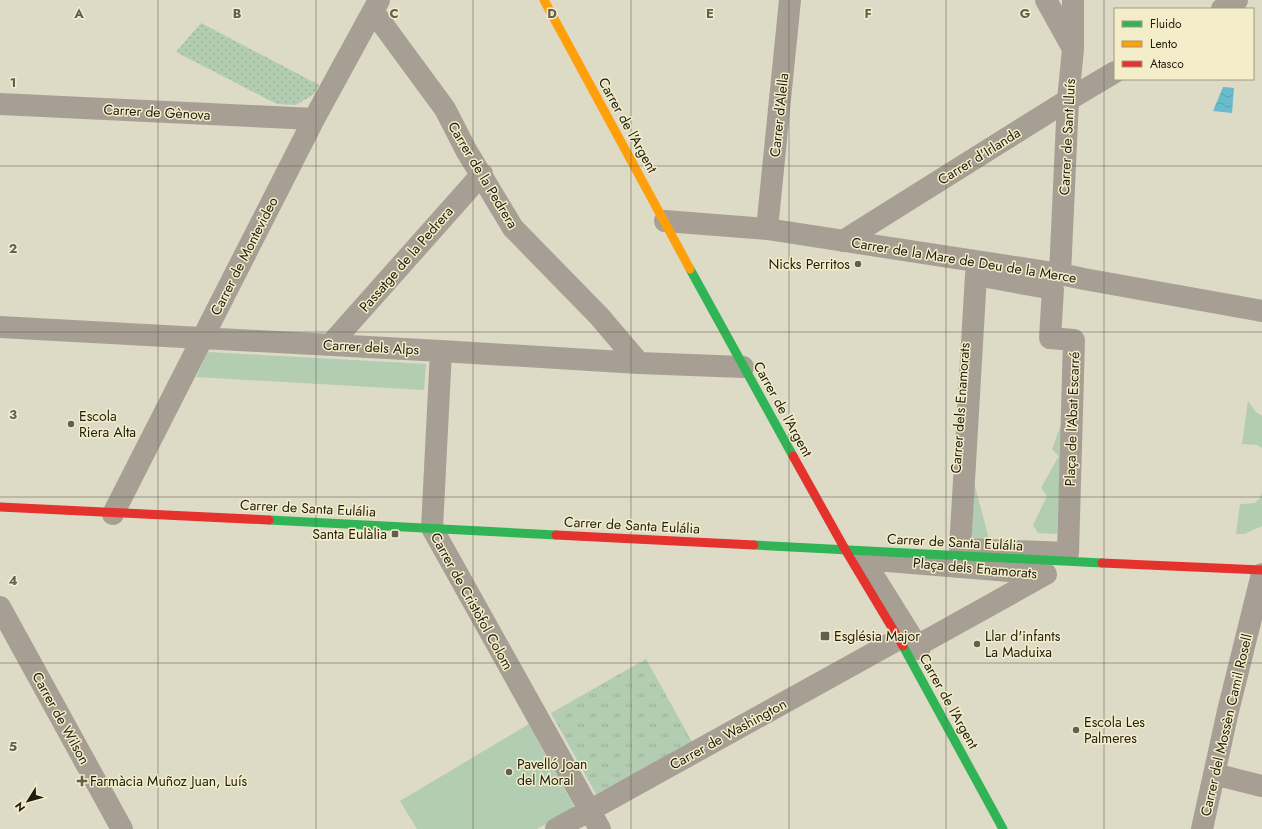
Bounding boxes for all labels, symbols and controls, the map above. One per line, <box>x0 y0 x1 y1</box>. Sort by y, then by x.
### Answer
text: A <box>73 4 84 23</box>
text: B <box>233 4 242 23</box>
text: C <box>389 4 399 23</box>
text: D <box>547 4 557 23</box>
text: E <box>706 4 714 23</box>
text: F <box>864 4 872 23</box>
text: G <box>1020 4 1031 23</box>
legend <box>1114 8 1254 80</box>
text: Fluido <box>1150 15 1182 33</box>
text: Lento <box>1150 35 1178 53</box>
text: Atasco <box>1150 55 1184 73</box>
street label: Carrer d'Alella <box>765 72 793 158</box>
text: 1 <box>10 73 16 92</box>
street label: Carrer de l'Argent <box>594 74 663 177</box>
street label: Carrer de Sant Lluís <box>1054 78 1080 196</box>
street label: Carrer de Gènova <box>103 99 211 125</box>
street label: Carrer de la Pedrera <box>443 118 523 232</box>
street label: Carrer d'Irlanda <box>934 123 1024 189</box>
street label: Carrer de Montevideo <box>205 193 283 319</box>
street label: Passatge de la Pedrera <box>354 202 458 316</box>
street label: Carrer de la Mare de Deu de la Merce <box>850 232 1078 288</box>
text: 2 <box>9 239 17 258</box>
place label: Nicks Perritos <box>768 254 850 274</box>
marker: Nicks Perritos <box>853 259 863 269</box>
street label: Carrer dels Alps <box>322 334 420 360</box>
street label: Carrer dels Enamorats <box>945 342 975 474</box>
street label: Plaça de l'Abat Escarré <box>1060 351 1084 487</box>
street label: Carrer de l'Argent <box>749 358 818 461</box>
text: 3 <box>9 405 17 424</box>
place label: Escola Riera Alta <box>79 406 136 442</box>
marker: Escola Riera Alta <box>66 419 76 429</box>
street label: Carrer de Santa Eulália <box>240 494 376 522</box>
street label: Carrer de Santa Eulália <box>564 511 700 539</box>
place label: Santa Eulàlia <box>312 524 387 544</box>
street label: Carrer de Santa Eulália <box>887 528 1023 556</box>
marker: Santa Eulàlia <box>390 529 400 539</box>
street label: Carrer de Cristòfol Colom <box>426 529 518 673</box>
street label: Plaça dels Enamorats <box>912 553 1038 583</box>
text: 4 <box>8 571 18 590</box>
place label: Església Major <box>834 626 920 646</box>
place label: Llar d'infants La Maduixa <box>985 626 1061 662</box>
marker: Església Major <box>819 630 831 642</box>
street label: Carrer del Mossèn Camil Rosell <box>1195 632 1257 818</box>
marker: Llar d'infants La Maduixa <box>972 639 982 649</box>
street label: Carrer de l'Argent <box>915 650 984 753</box>
street label: Carrer de Wilson <box>27 668 95 768</box>
street label: Carrer de Washington <box>666 694 790 774</box>
place label: Escola Les Palmeres <box>1084 712 1145 748</box>
marker: Escola Les Palmeres <box>1071 725 1081 735</box>
text: 5 <box>9 737 17 756</box>
place label: Pavelló Joan del Moral <box>517 754 587 790</box>
marker: Pavelló Joan del Moral <box>504 767 514 777</box>
place label: Farmàcia Muñoz Juan, Luís <box>90 771 248 791</box>
marker: Farmàcia Muñoz Juan, Luís <box>77 776 87 786</box>
north arrow <box>8 781 48 821</box>
text: N <box>11 799 29 815</box>

